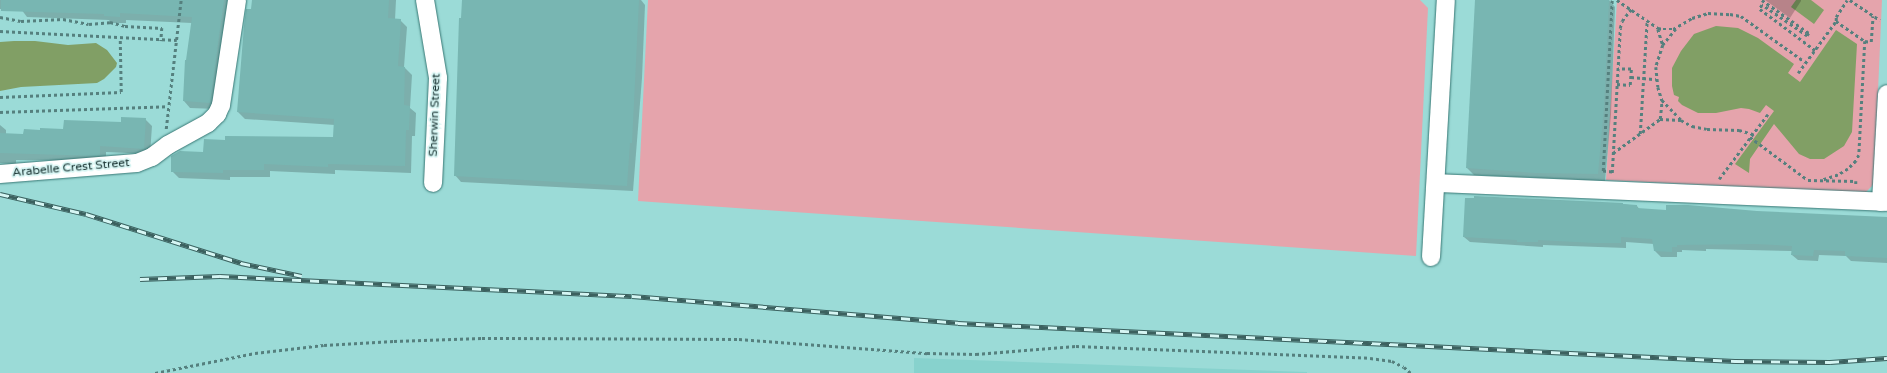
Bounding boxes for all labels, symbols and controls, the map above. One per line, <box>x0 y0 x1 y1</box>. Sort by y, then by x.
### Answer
street label: Sherwin Street <box>426 73 444 157</box>
street label: Arabelle Crest Street <box>12 156 130 180</box>

